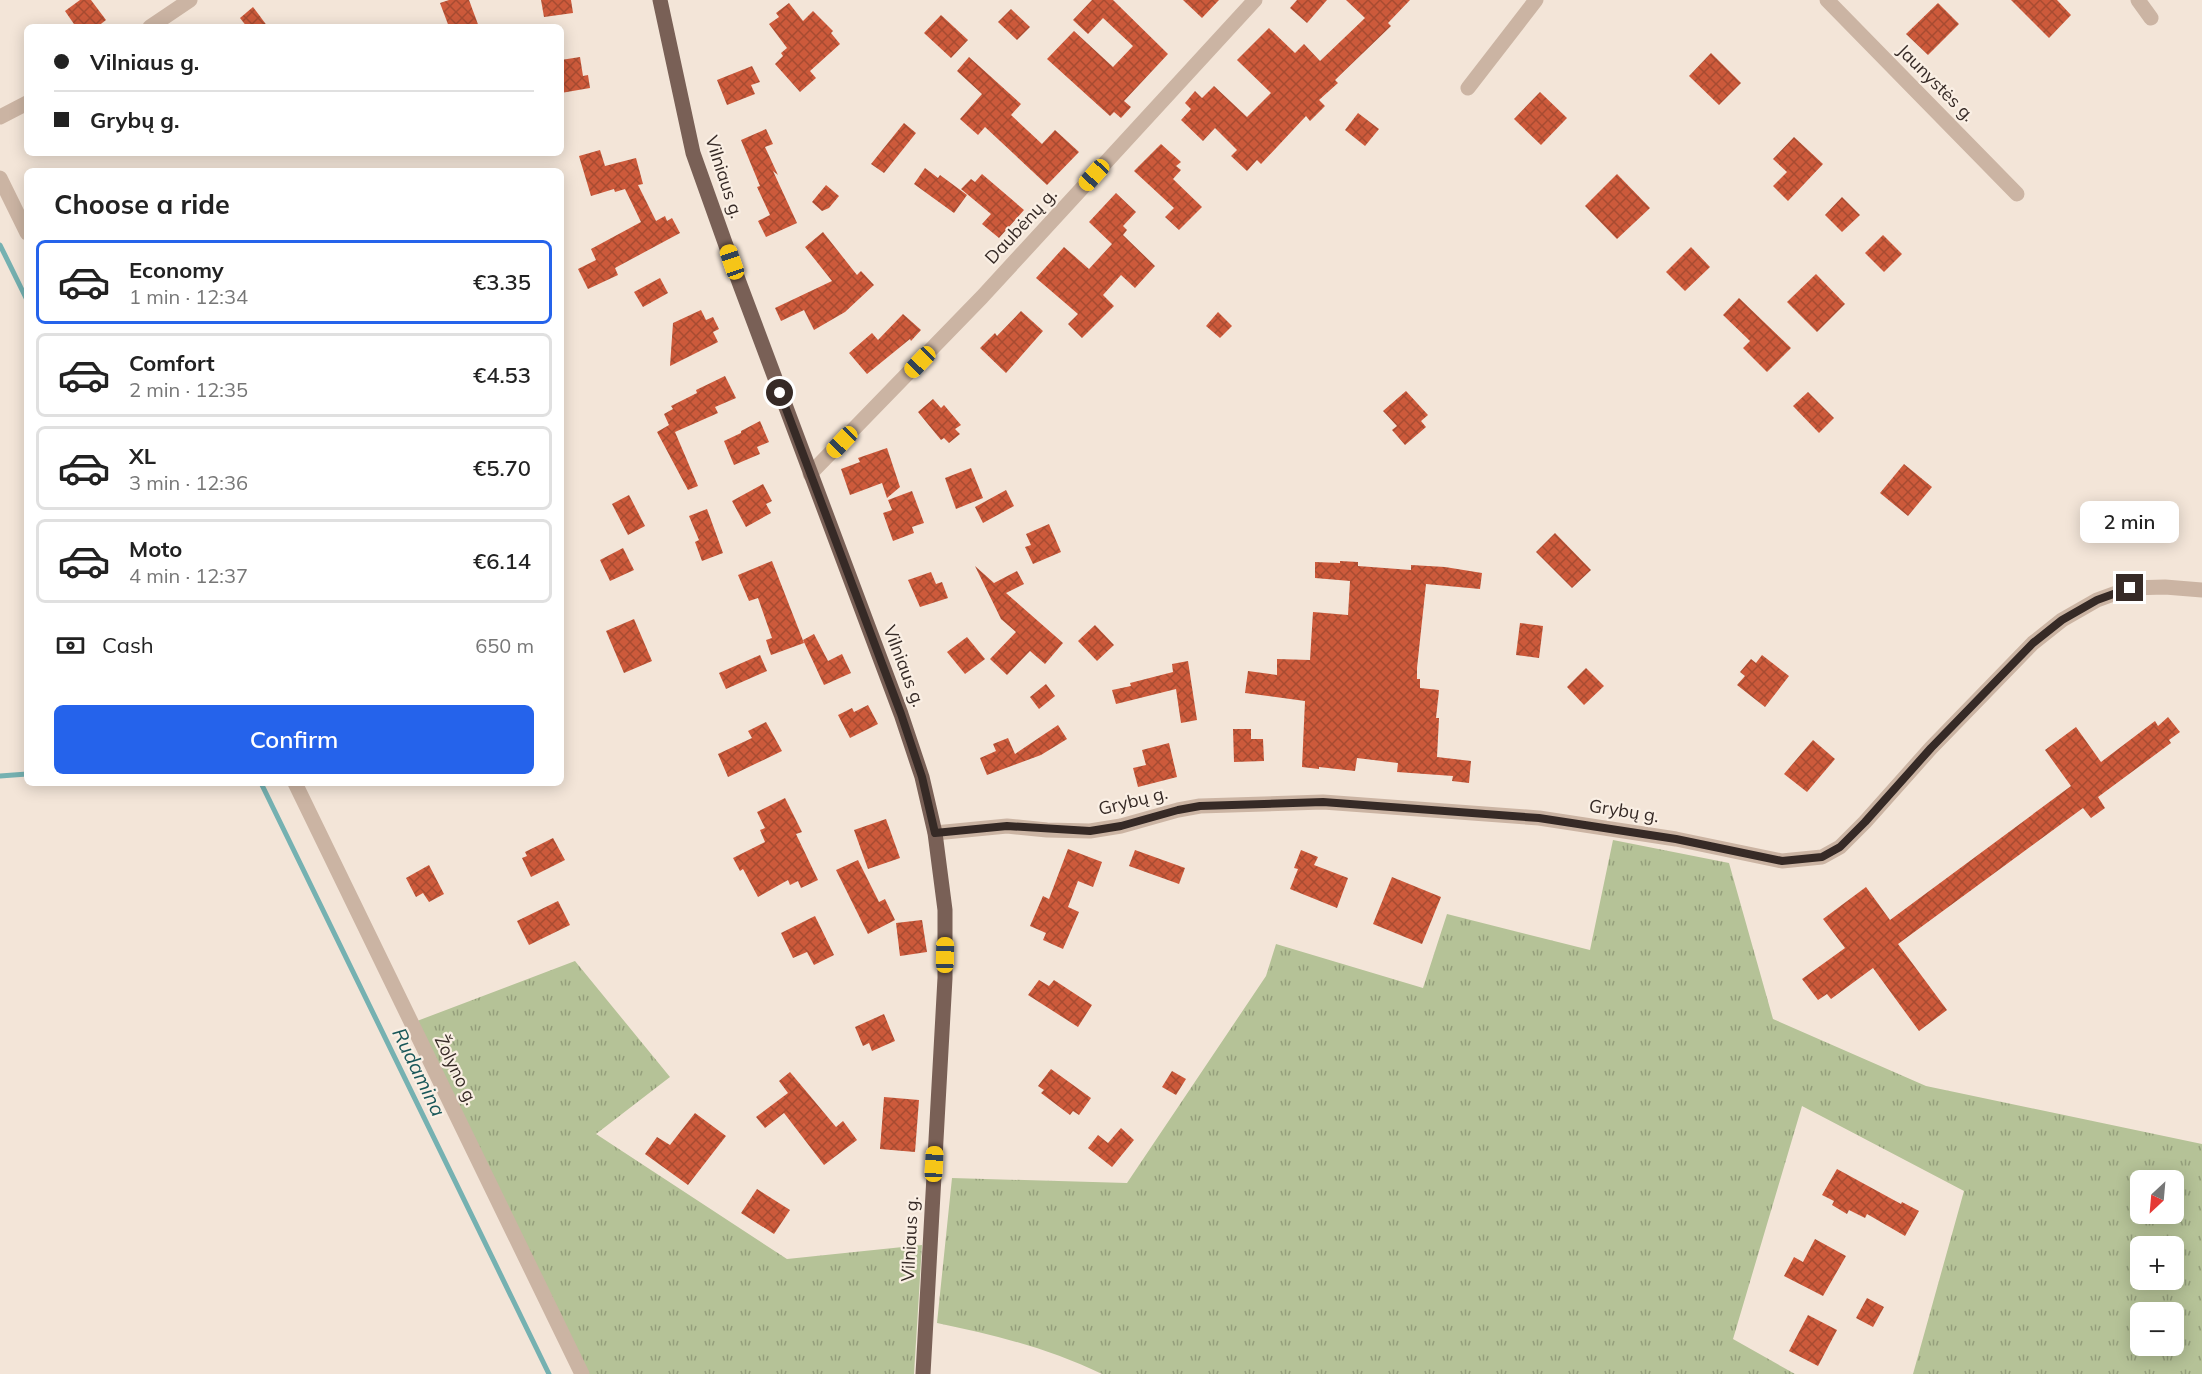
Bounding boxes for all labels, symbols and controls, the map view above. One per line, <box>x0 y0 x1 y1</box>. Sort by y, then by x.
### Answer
street label: Jaunystės g. <box>1893 39 1980 126</box>
text: Vilniaus g. <box>90 48 199 76</box>
text: Grybų g. <box>90 106 179 134</box>
street label: Vilniaus g. <box>700 133 749 221</box>
car <box>1075 156 1113 194</box>
street label: Daubėnų g. <box>980 183 1062 269</box>
text: Choose a ride <box>54 187 230 221</box>
car <box>718 242 746 282</box>
icon: car <box>57 255 111 309</box>
text: Economy <box>129 256 224 284</box>
text: €3.35 <box>473 268 531 296</box>
text: 1 min · 12:34 <box>129 284 248 309</box>
car <box>901 343 939 381</box>
icon: car <box>57 348 111 402</box>
text: Comfort <box>129 349 215 377</box>
text: €4.53 <box>473 361 531 389</box>
text: 2 min · 12:35 <box>129 377 248 402</box>
route start <box>766 379 793 406</box>
car <box>823 423 861 461</box>
icon: car <box>57 441 111 495</box>
text: XL <box>129 442 156 470</box>
text: €5.70 <box>473 454 531 482</box>
text: 3 min · 12:36 <box>129 470 248 495</box>
callout: 2 min <box>2080 501 2180 543</box>
text: 2 min <box>2104 509 2155 534</box>
icon: car <box>57 534 111 588</box>
text: Moto <box>129 535 182 563</box>
text: €6.14 <box>473 547 531 575</box>
text: 4 min · 12:37 <box>129 563 248 588</box>
route end <box>2116 574 2143 601</box>
street label: Vilniaus g. <box>878 622 931 710</box>
icon: cash <box>54 629 87 662</box>
text: Cash <box>102 631 154 659</box>
text: 650 m <box>475 633 534 658</box>
button: Confirm <box>54 705 534 774</box>
street label: Grybų g. <box>1096 781 1170 820</box>
street label: Grybų g. <box>1587 794 1661 827</box>
car <box>936 937 954 973</box>
water label: Rudamina <box>387 1023 452 1120</box>
street label: Žolyno g. <box>430 1031 483 1109</box>
car <box>924 1146 944 1182</box>
north arrow <box>2130 1170 2184 1224</box>
map controls <box>2130 1170 2184 1356</box>
street label: Vilniaus g. <box>896 1196 923 1282</box>
button: + <box>2130 1236 2184 1290</box>
button: − <box>2130 1302 2184 1356</box>

